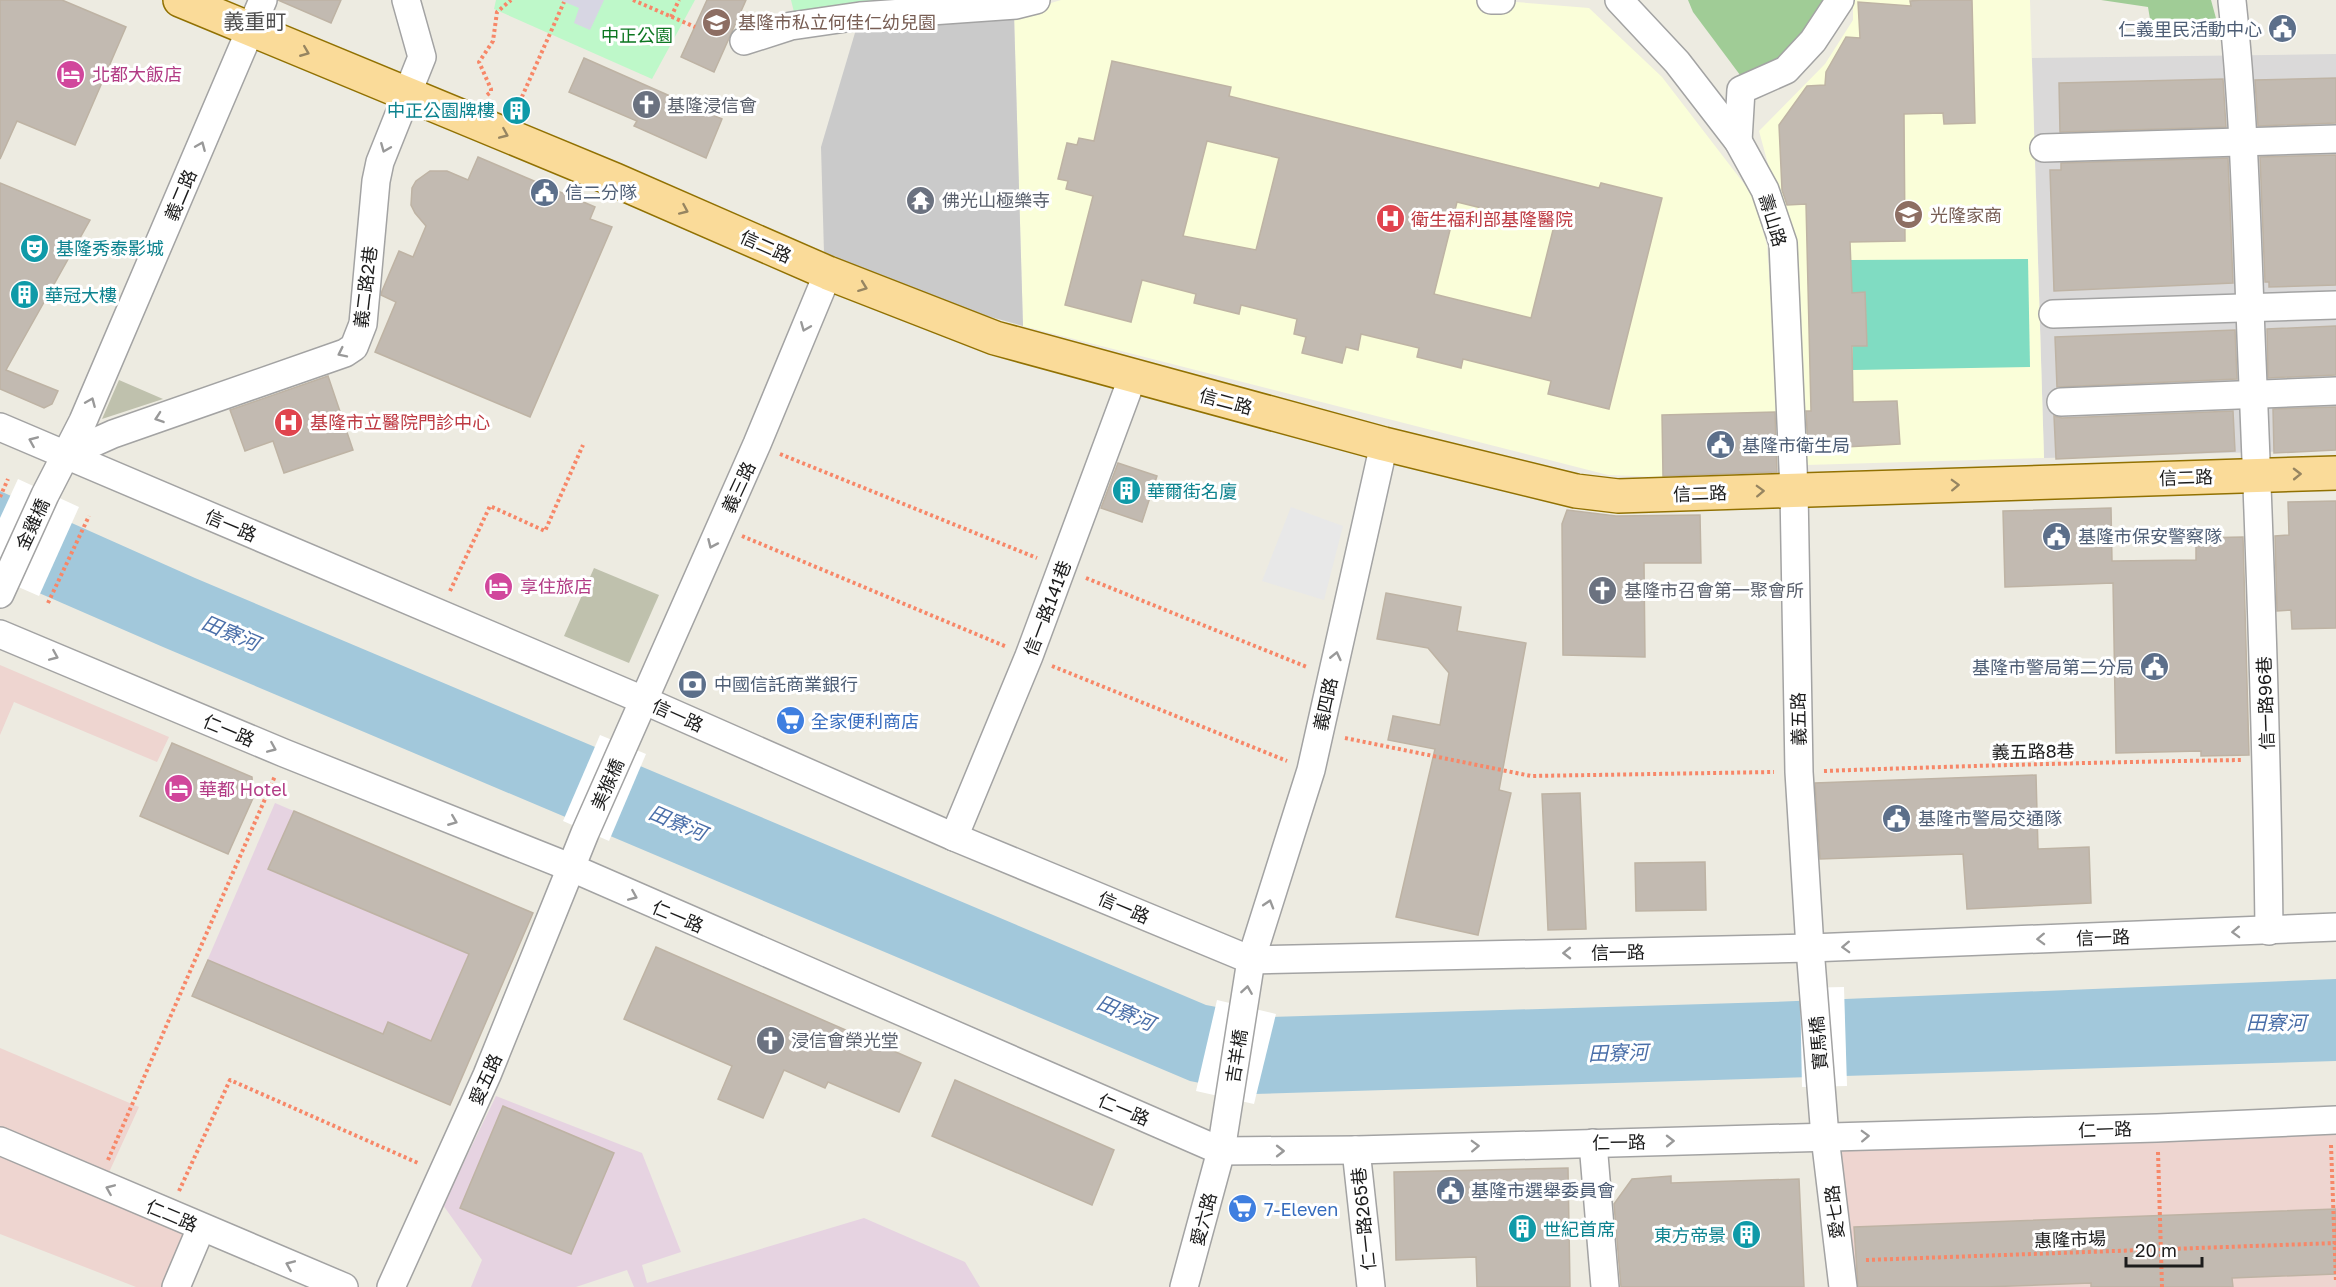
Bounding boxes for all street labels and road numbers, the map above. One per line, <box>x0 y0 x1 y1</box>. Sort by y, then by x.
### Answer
street label: 義二路 <box>159 166 201 224</box>
street label: 壽山路 <box>1755 191 1791 249</box>
street label: 信二路 <box>737 225 795 267</box>
street label: 義二路2巷 <box>349 245 381 329</box>
street label: 信二路 <box>1197 383 1255 419</box>
street label: 義三路 <box>717 458 759 516</box>
street label: 信二路 <box>2159 465 2213 489</box>
street label: 信二路 <box>1673 481 1727 505</box>
street label: 金雞橋 <box>11 495 53 553</box>
street label: 信一路 <box>202 504 260 546</box>
street label: 信一路141巷 <box>1019 557 1075 659</box>
street label: 信一路96巷 <box>2252 656 2278 750</box>
street label: 義四路 <box>1309 675 1341 733</box>
street label: 義五路 <box>1787 692 1809 746</box>
street label: 信一路 <box>649 694 707 736</box>
street label: 仁一路 <box>200 709 258 751</box>
street label: 義五路8巷 <box>1991 739 2075 763</box>
street label: 美猴橋 <box>586 755 628 813</box>
street label: 信一路 <box>1095 886 1153 928</box>
street label: 仁一路 <box>649 895 707 937</box>
street label: 信一路 <box>2076 925 2130 949</box>
street label: 信一路 <box>1591 941 1645 963</box>
street label: 寶馬橋 <box>1805 1015 1831 1071</box>
street label: 吉羊橋 <box>1221 1028 1251 1084</box>
street label: 愛五路 <box>464 1050 506 1108</box>
street label: 仁一路 <box>1095 1088 1153 1130</box>
street label: 仁一路 <box>2078 1117 2132 1141</box>
street label: 仁一路 <box>1592 1131 1646 1153</box>
street label: 仁一路265巷 <box>1347 1166 1379 1272</box>
street label: 愛七路 <box>1820 1184 1848 1240</box>
street label: 愛六路 <box>1185 1190 1221 1248</box>
street label: 仁二路 <box>143 1194 201 1236</box>
street label: 惠隆市場 <box>2034 1227 2106 1251</box>

